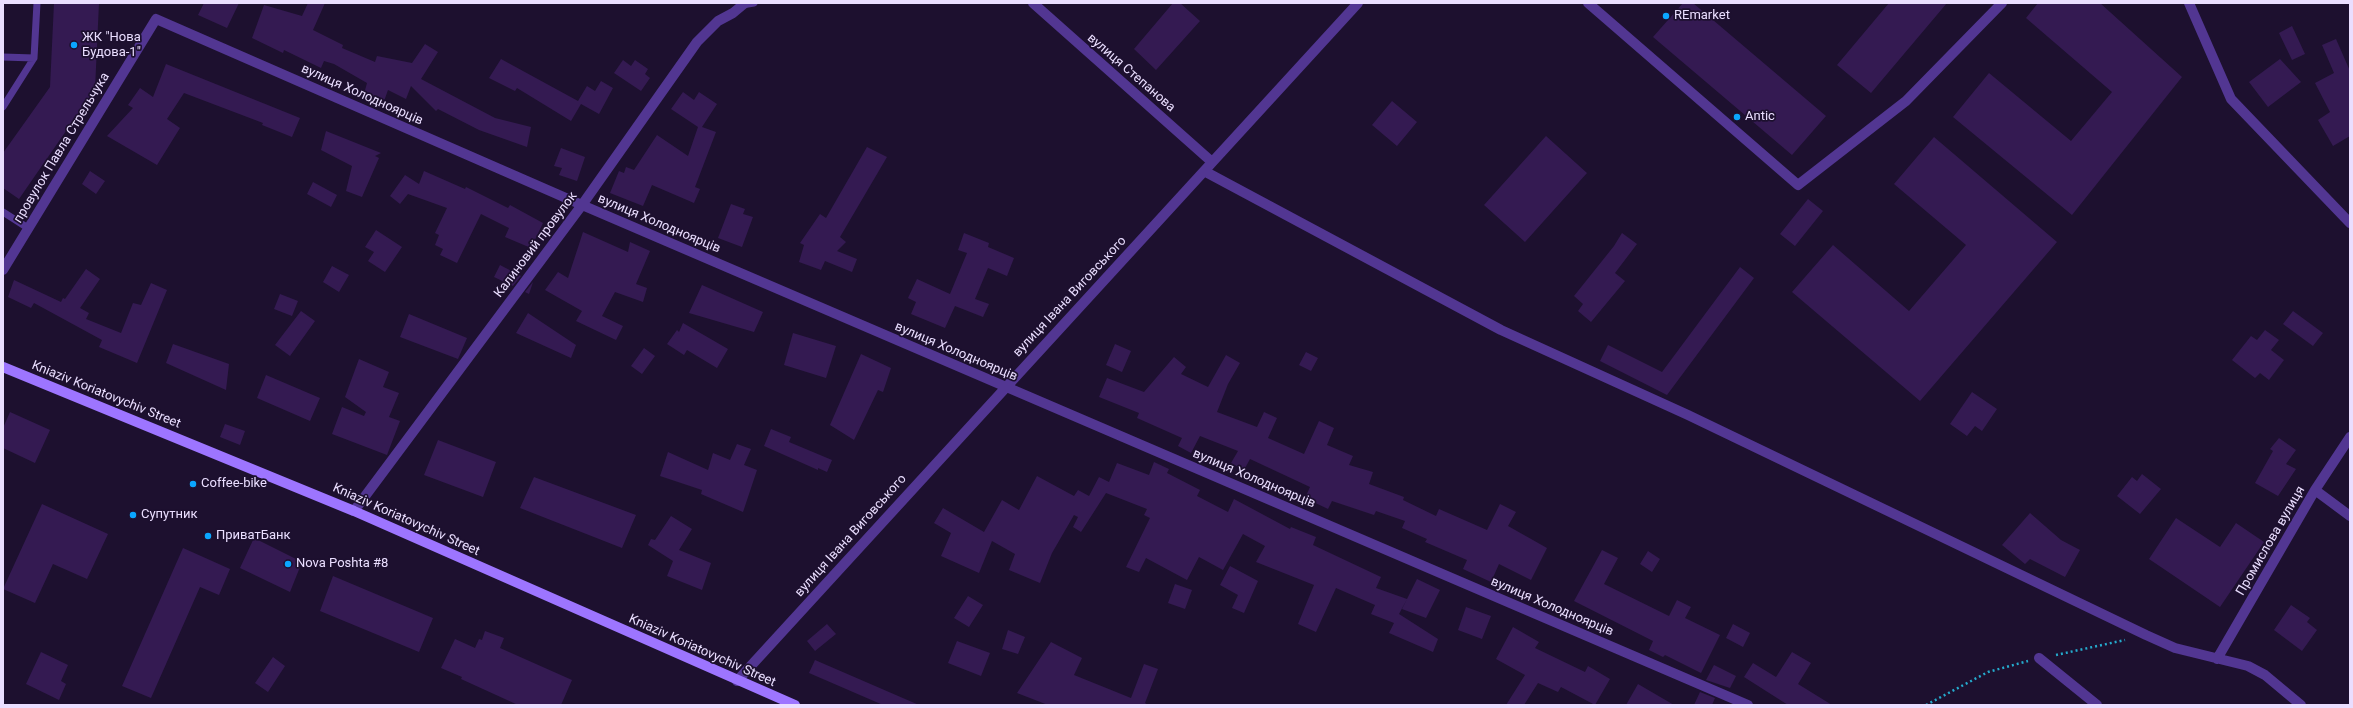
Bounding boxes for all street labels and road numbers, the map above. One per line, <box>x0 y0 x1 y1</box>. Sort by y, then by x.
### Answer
street label: вулиця Степанова <box>1084 31 1178 115</box>
street label: вулиця Холодноярців <box>299 61 425 129</box>
street label: провулок Павла Стрельчука <box>11 70 113 226</box>
street label: Калиновий провулок <box>491 189 581 301</box>
street label: вулиця Холодноярців <box>595 191 723 257</box>
street label: вулиця Івана Виговського <box>1010 234 1130 360</box>
street label: вулиця Холодноярців <box>892 319 1020 385</box>
street label: Kniaziv Koriatovychiv Street <box>29 358 183 432</box>
street label: вулиця Холодноярців <box>1190 446 1318 512</box>
street label: вулиця Івана Виговського <box>792 472 910 600</box>
street label: Kniaziv Koriatovychiv Street <box>330 480 482 560</box>
street label: Промислова вулиця <box>2233 483 2309 599</box>
street label: вулиця Холодноярців <box>1488 574 1616 640</box>
street label: Kniaziv Koriatovychiv Street <box>626 611 778 691</box>

